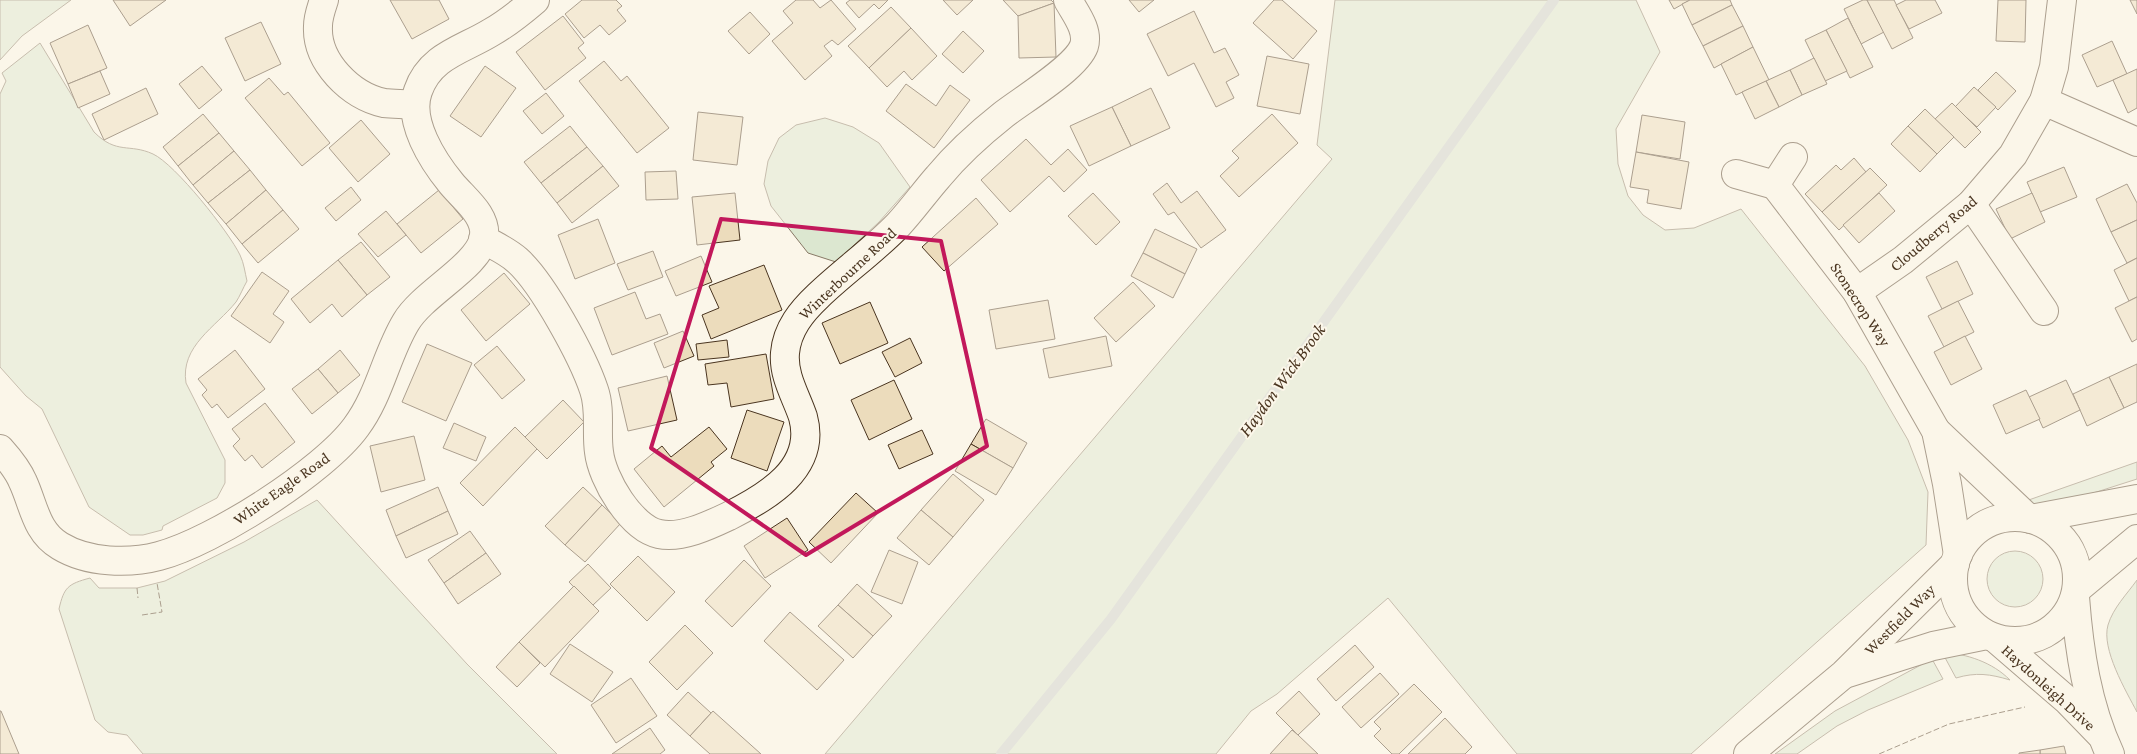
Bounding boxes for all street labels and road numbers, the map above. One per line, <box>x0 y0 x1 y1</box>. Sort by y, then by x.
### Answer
street label: Cloudberry Road <box>1887 192 1981 275</box>
street label: Winterbourne Road <box>795 224 900 323</box>
street label: Stonecrop Way <box>1826 259 1894 350</box>
street label: White Eagle Road <box>230 449 334 529</box>
street label: Westfield Way <box>1861 580 1939 659</box>
street label: Haydonleigh Drive <box>1998 641 2099 734</box>

